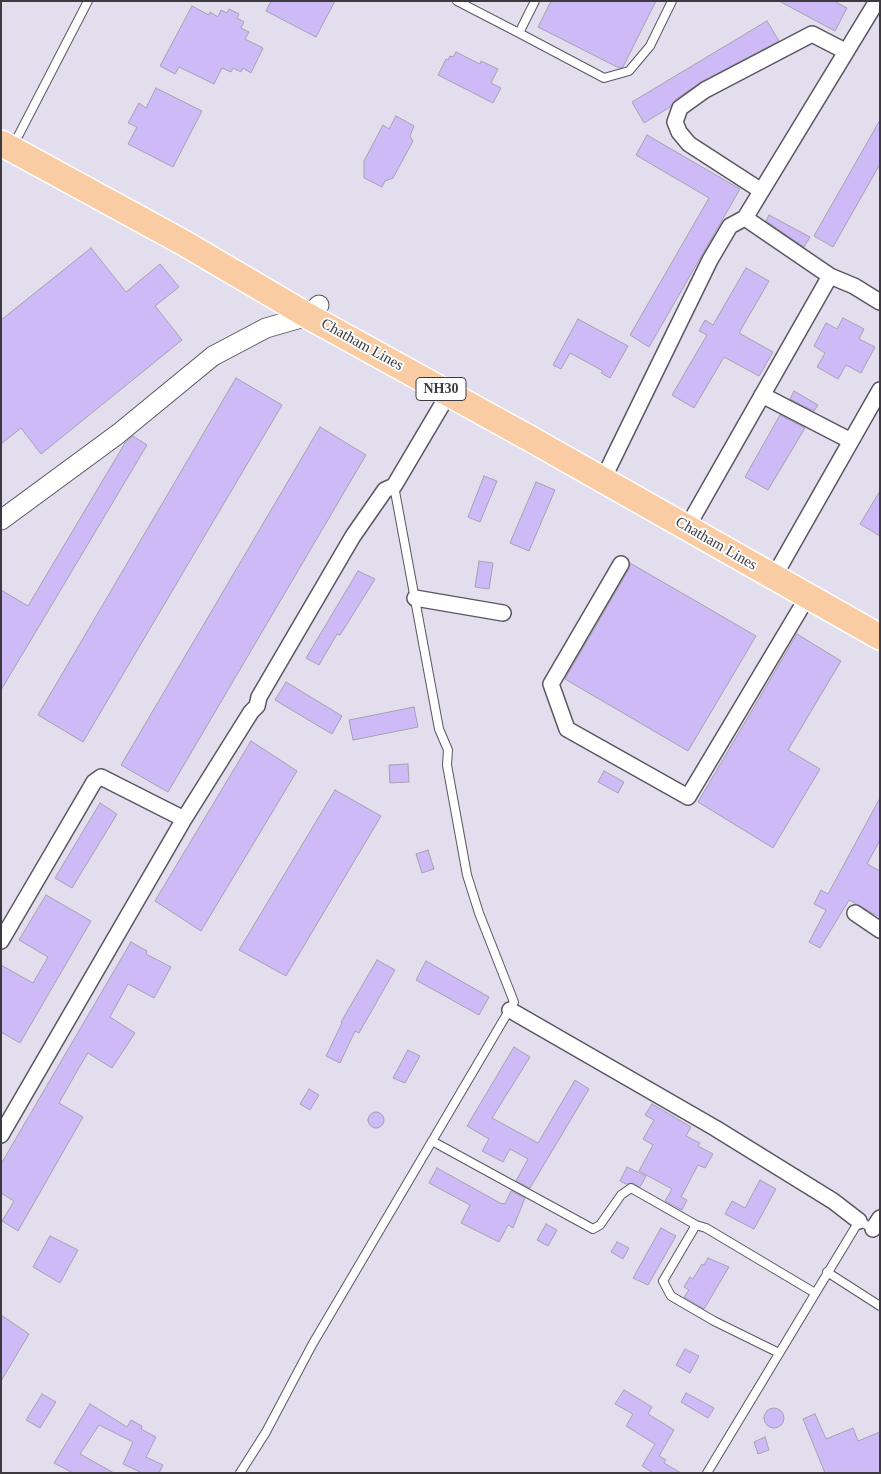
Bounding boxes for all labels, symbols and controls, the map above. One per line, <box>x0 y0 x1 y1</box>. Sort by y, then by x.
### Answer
street label: Chatham Lines <box>312 312 412 378</box>
road number: NH30 <box>416 378 466 400</box>
street label: Chatham Lines <box>666 510 766 578</box>

